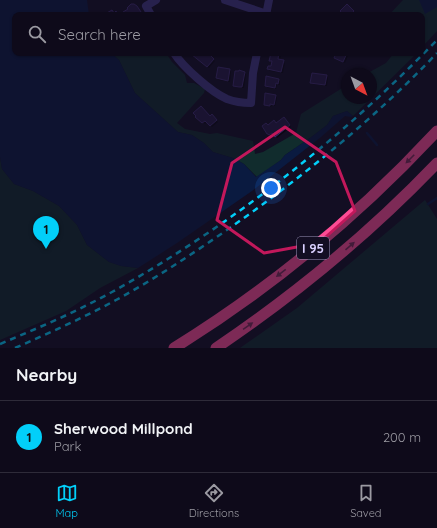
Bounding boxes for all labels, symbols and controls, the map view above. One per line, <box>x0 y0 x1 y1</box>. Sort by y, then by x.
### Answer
search box <box>12 12 425 56</box>
icon: search <box>26 23 48 45</box>
text: Search here <box>58 25 141 44</box>
north arrow <box>341 68 377 104</box>
one-way arrow <box>405 154 415 163</box>
your location <box>261 178 281 198</box>
pin: 1 <box>33 216 59 249</box>
road number: I 95 <box>297 237 329 259</box>
one-way arrow <box>345 241 356 250</box>
one-way arrow <box>276 268 287 277</box>
one-way arrow <box>243 322 254 330</box>
text: Nearby <box>16 364 77 385</box>
text: Sherwood Millpond <box>54 419 193 438</box>
text: 1 <box>26 429 32 445</box>
text: 200 m <box>383 429 421 445</box>
text: Park <box>54 438 82 454</box>
tab: Map <box>55 482 78 520</box>
tab: Directions <box>189 482 239 520</box>
tab: Saved <box>350 482 382 520</box>

